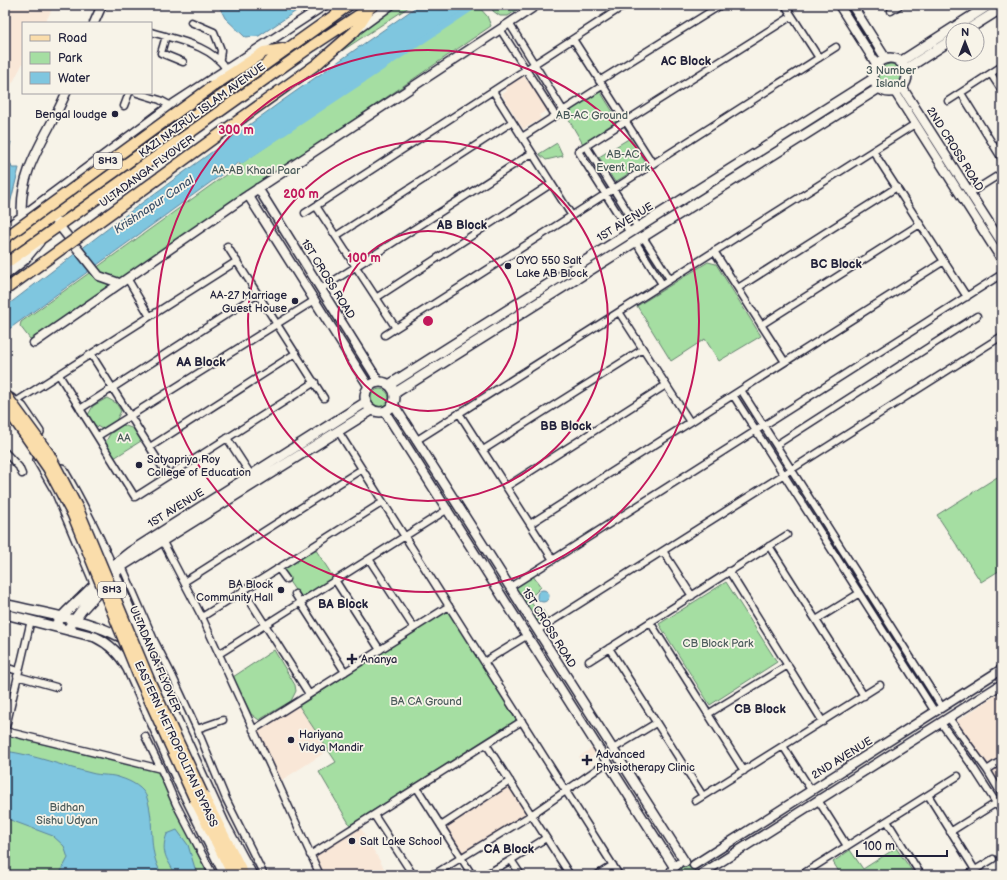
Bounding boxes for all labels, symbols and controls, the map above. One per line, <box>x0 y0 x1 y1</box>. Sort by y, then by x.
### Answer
legend <box>22 22 152 94</box>
north arrow <box>945 22 985 62</box>
text: N <box>961 26 969 39</box>
text: Road <box>58 31 87 46</box>
text: Park <box>58 51 82 66</box>
district label: AC Block <box>660 54 712 69</box>
street label: KAZI NAZRUL ISLAM AVENUE <box>136 60 268 160</box>
park label: 3 Number Island <box>866 64 917 90</box>
text: Water <box>58 71 90 86</box>
street label: 2ND CROSS ROAD <box>924 105 986 193</box>
place label: Bengal loudge <box>35 108 107 121</box>
marker: Bengal loudge <box>110 109 120 119</box>
park label: AB-AC Ground <box>556 109 628 122</box>
text: 300 m <box>218 123 254 138</box>
street label: ULTADANGA FLYOVER <box>97 132 197 210</box>
park label: AB-AC Event Park <box>596 148 650 174</box>
road number: SH3 <box>94 153 122 169</box>
park label: AA-AB Khaal Paar <box>212 164 301 177</box>
water label: Krishnapur Canal <box>111 172 198 237</box>
text: 200 m <box>283 187 319 202</box>
street label: 1ST AVENUE <box>595 200 655 244</box>
district label: AB Block <box>436 218 488 233</box>
street label: 1ST CROSS ROAD <box>298 237 358 321</box>
text: 100 m <box>347 251 381 266</box>
place label: OYO 550 Salt Lake AB Block <box>516 254 588 280</box>
district label: BC Block <box>810 257 862 272</box>
marker: OYO 550 Salt Lake AB Block <box>503 261 513 271</box>
place label: AA-27 Marriage Guest House <box>210 289 287 315</box>
marker: AA-27 Marriage Guest House <box>290 296 300 306</box>
centre of rings <box>421 314 435 328</box>
district label: AA Block <box>175 355 226 370</box>
district label: BB Block <box>540 419 592 434</box>
park label: AA <box>117 432 131 445</box>
place label: Satyapriya Roy College of Education <box>147 453 251 479</box>
marker: Satyapriya Roy College of Education <box>134 460 144 470</box>
street label: 1ST AVENUE <box>146 486 206 530</box>
place label: BA Block Community Hall <box>196 578 274 604</box>
road number: SH3 <box>98 582 126 598</box>
marker: BA Block Community Hall <box>276 585 286 595</box>
street label: 1ST CROSS ROAD <box>519 586 579 670</box>
district label: BA Block <box>318 597 369 612</box>
street label: ULTADANGA FLYOVER <box>127 604 183 714</box>
park label: CB Block Park <box>683 637 754 650</box>
marker: Ananya <box>346 653 358 665</box>
place label: Ananya <box>361 653 397 666</box>
street label: EASTERN METROPOLITAN BYPASS <box>132 659 220 829</box>
park label: BA CA Ground <box>390 695 462 708</box>
district label: CB Block <box>734 702 786 717</box>
place label: Hariyana Vidya Mandir <box>299 728 364 754</box>
street label: 2ND AVENUE <box>809 734 875 782</box>
marker: Hariyana Vidya Mandir <box>286 735 296 745</box>
place label: Advanced Physiotherapy Clinic <box>596 748 695 774</box>
marker: Advanced Physiotherapy Clinic <box>581 754 593 766</box>
park label: Bidhan Sishu Udyan <box>36 801 98 827</box>
scale bar <box>857 832 947 858</box>
place label: Salt Lake School <box>360 835 442 848</box>
marker: Salt Lake School <box>347 836 357 846</box>
text: 100 m <box>863 839 895 854</box>
district label: CA Block <box>484 842 535 857</box>

